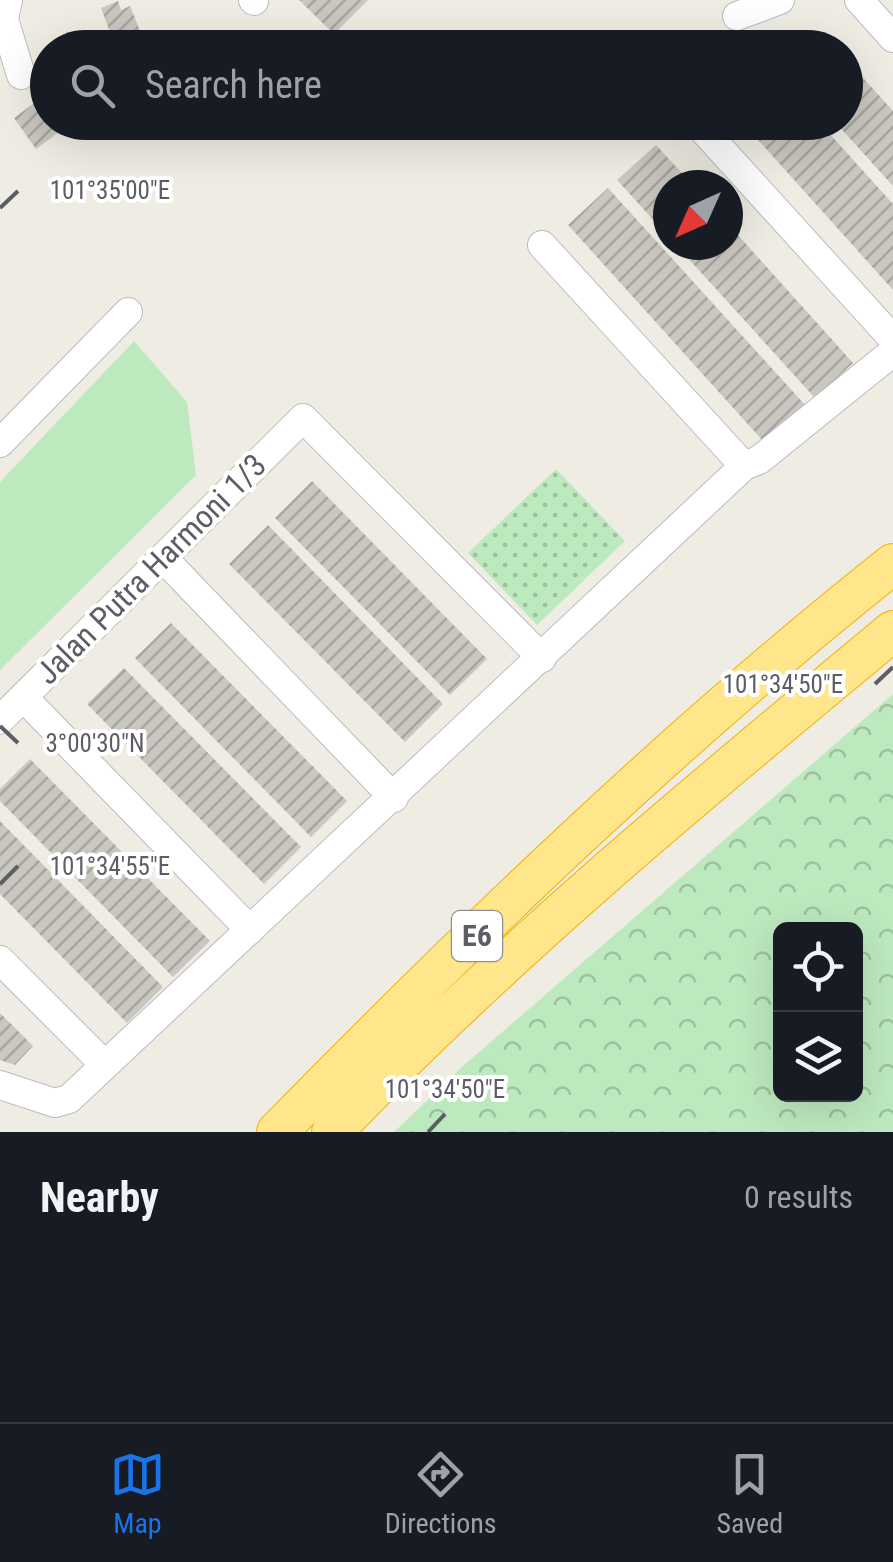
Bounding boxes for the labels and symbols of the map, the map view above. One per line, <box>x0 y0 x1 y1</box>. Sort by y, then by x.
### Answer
north arrow <box>653 170 743 260</box>
text: 101°35'00"E <box>50 176 170 205</box>
street label: Jalan Putra Harmoni 1/3 <box>28 446 274 692</box>
text: 101°34'50"E <box>723 670 843 699</box>
text: 3°00'30"N <box>46 729 144 758</box>
text: 101°34'55"E <box>50 852 170 881</box>
road number: E6 <box>452 911 502 961</box>
text: 101°34'50"E <box>385 1075 505 1104</box>

